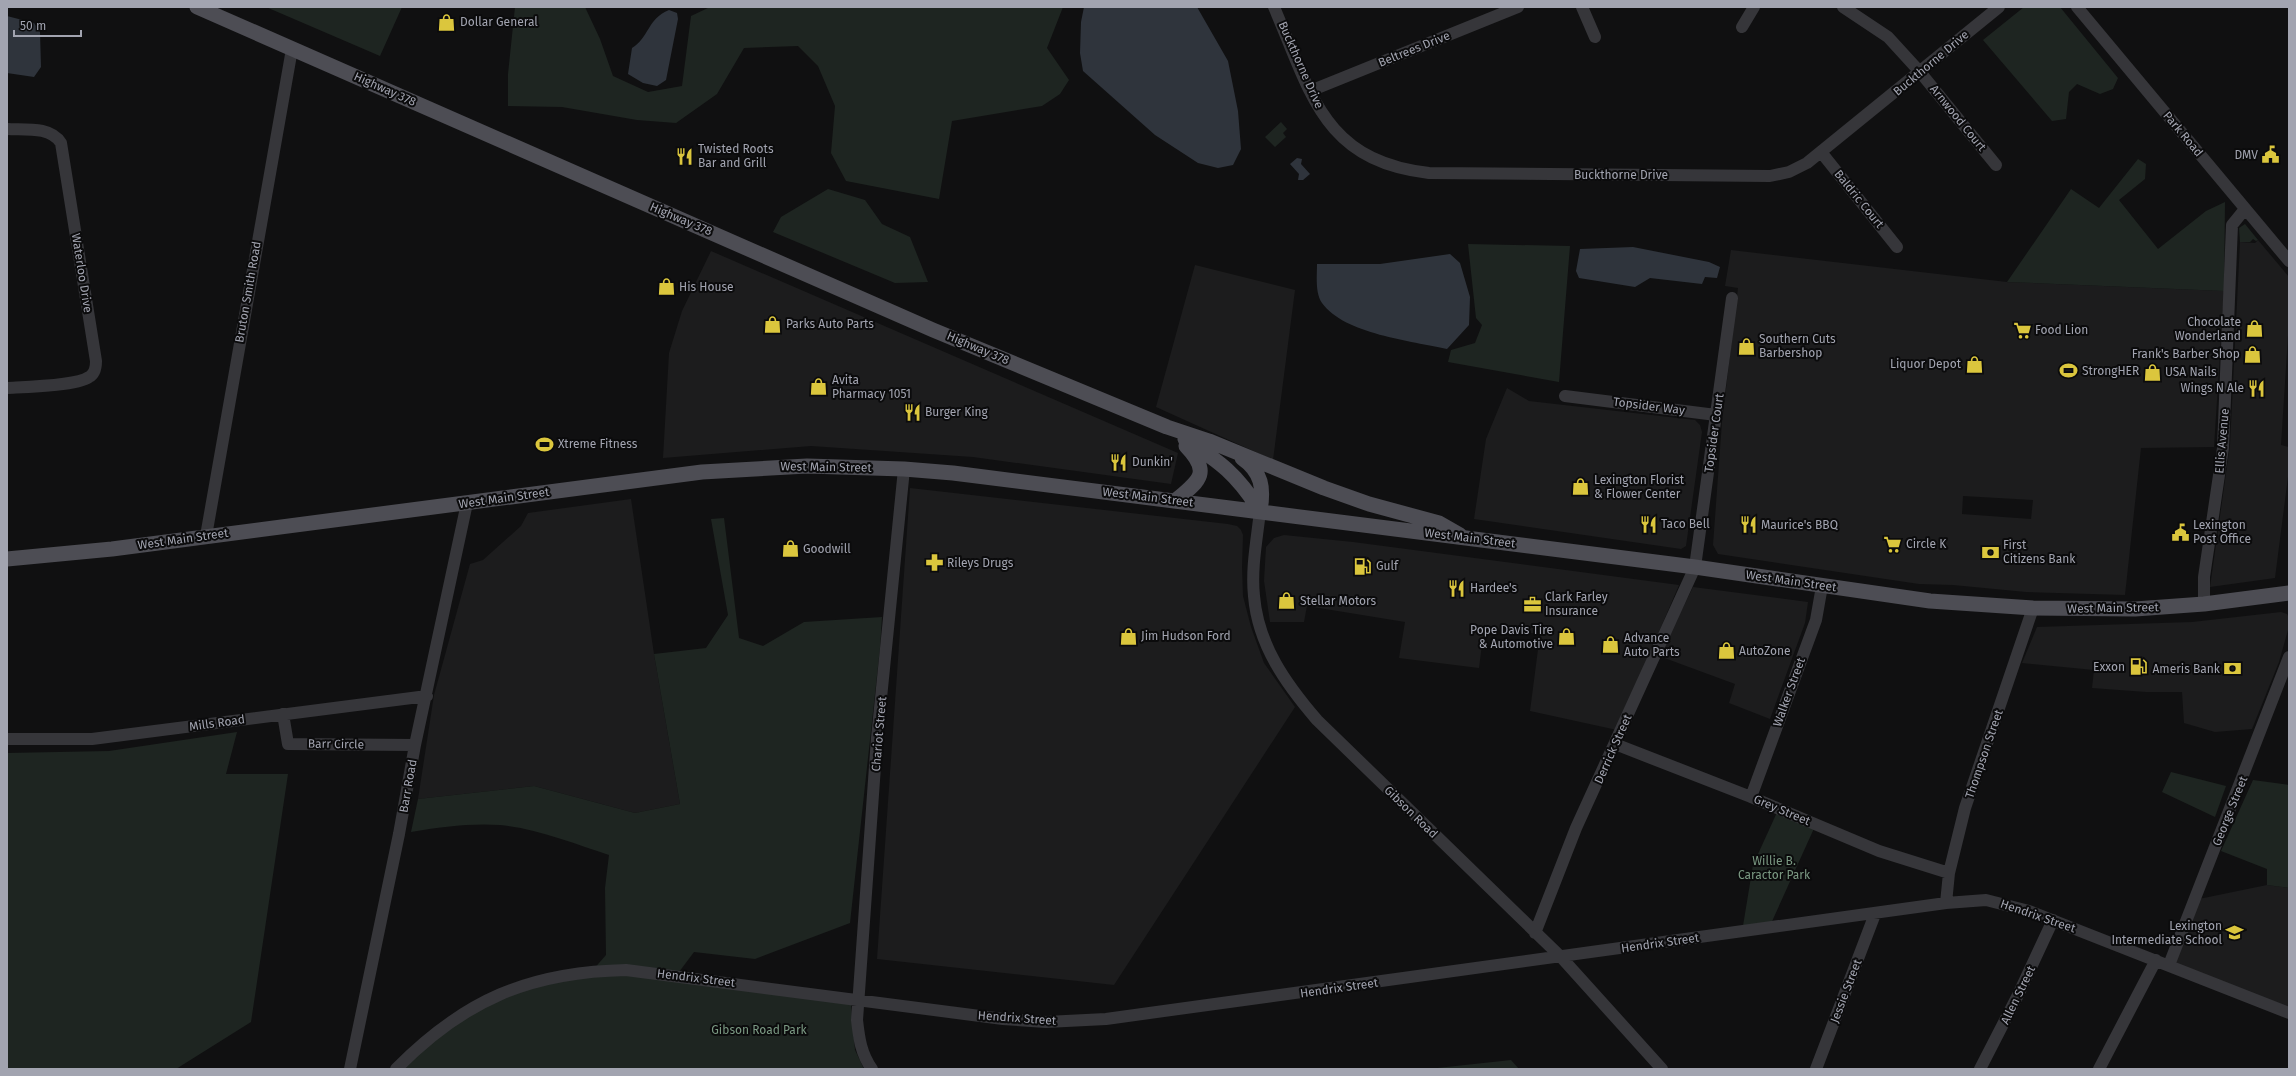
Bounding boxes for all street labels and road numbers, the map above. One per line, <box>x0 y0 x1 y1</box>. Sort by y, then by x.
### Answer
street label: Buckthorne Drive <box>1275 19 1327 111</box>
street label: Buckthorne Drive <box>1890 27 1972 99</box>
street label: Beltrees Drive <box>1376 28 1452 70</box>
street label: Highway 378 <box>352 69 418 109</box>
street label: Arnwood Court <box>1927 82 1989 154</box>
street label: Park Road <box>2160 109 2206 159</box>
street label: Baldric Court <box>1831 167 1887 231</box>
street label: Buckthorne Drive <box>1574 168 1668 182</box>
street label: Highway 378 <box>648 200 715 239</box>
street label: Waterloo Drive <box>69 232 95 314</box>
street label: Bruton Smith Road <box>232 240 264 344</box>
street label: Highway 378 <box>945 329 1012 368</box>
street label: Topsider Court <box>1702 392 1727 473</box>
street label: Topsider Way <box>1612 395 1686 417</box>
street label: Ellis Avenue <box>2212 408 2232 474</box>
street label: West Main Street <box>780 459 873 475</box>
street label: West Main Street <box>1102 484 1195 510</box>
street label: West Main Street <box>458 485 551 511</box>
street label: West Main Street <box>1424 525 1517 551</box>
street label: West Main Street <box>137 526 230 552</box>
street label: West Main Street <box>1745 568 1838 594</box>
street label: West Main Street <box>2067 600 2160 616</box>
street label: Walker Street <box>1770 655 1808 728</box>
street label: Chariot Street <box>869 695 889 772</box>
street label: Thompson Street <box>1962 707 2006 800</box>
street label: Mills Road <box>188 712 246 734</box>
street label: Derrick Street <box>1591 712 1635 786</box>
street label: Barr Circle <box>308 737 364 751</box>
street label: Barr Road <box>396 758 420 814</box>
street label: George Street <box>2210 774 2251 848</box>
street label: Gibson Road <box>1381 783 1441 841</box>
street label: Grey Street <box>1752 792 1813 828</box>
street label: Hendrix Street <box>1999 897 2078 936</box>
street label: Hendrix Street <box>1620 931 1700 955</box>
street label: Jessie Street <box>1827 957 1865 1025</box>
street label: Allen Street <box>1998 963 2038 1026</box>
street label: Hendrix Street <box>656 966 736 990</box>
street label: Hendrix Street <box>1299 976 1379 1000</box>
street label: Hendrix Street <box>977 1008 1057 1028</box>

